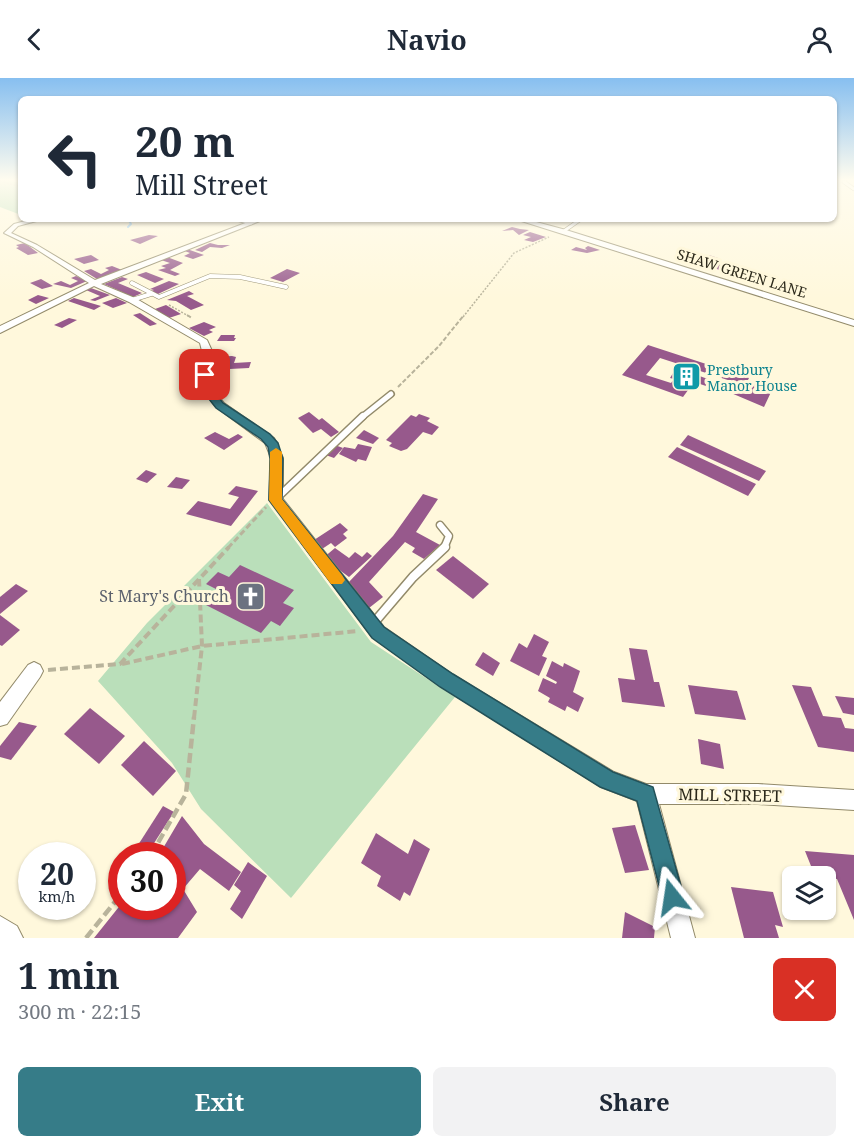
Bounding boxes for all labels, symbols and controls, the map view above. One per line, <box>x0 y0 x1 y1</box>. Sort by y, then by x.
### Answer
text: Navio <box>387 21 467 58</box>
icon: back <box>18 23 51 56</box>
icon: person <box>803 23 836 56</box>
text: 20 m <box>135 112 235 169</box>
icon: left <box>36 120 114 198</box>
text: Mill Street <box>135 166 268 203</box>
street label: SHAW GREEN LANE <box>675 244 810 302</box>
pin <box>179 349 230 400</box>
icon: arrive <box>188 358 221 391</box>
place label: Prestbury Manor House <box>707 360 797 395</box>
building icon: Prestbury Manor House <box>670 361 702 393</box>
church icon: St Mary's Church <box>234 580 266 612</box>
place label: St Mary's Church <box>99 585 229 607</box>
street label: MILL STREET <box>678 783 782 807</box>
speed limit sign: 30 <box>108 842 186 920</box>
text: 20 <box>40 853 74 894</box>
position arrow <box>640 865 704 929</box>
map controls <box>782 866 836 920</box>
button: layers <box>782 866 836 920</box>
text: km/h <box>39 886 75 906</box>
text: 1 min <box>18 951 120 1000</box>
button: close <box>773 958 836 1021</box>
text: 300 m · 22:15 <box>18 998 141 1025</box>
button: Exit <box>18 1067 421 1136</box>
button: Share <box>433 1067 836 1136</box>

